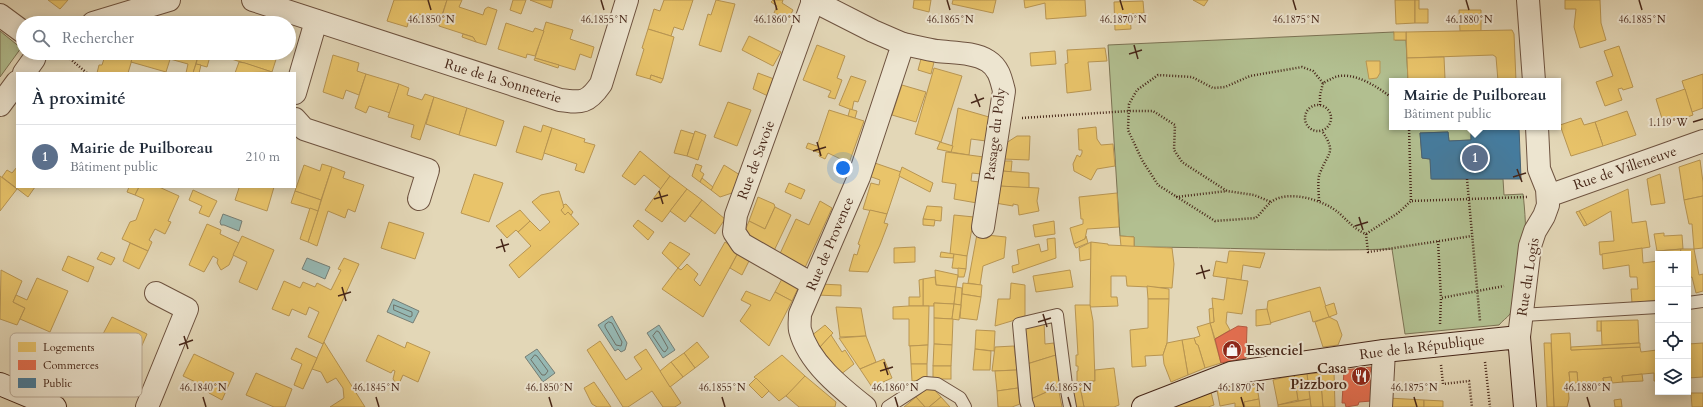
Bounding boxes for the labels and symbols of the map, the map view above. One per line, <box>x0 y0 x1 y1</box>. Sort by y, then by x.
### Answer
text: 46.1850°N <box>408 13 455 27</box>
text: 46.1855°N <box>581 13 628 27</box>
text: 46.1860°N <box>754 13 801 27</box>
text: 46.1865°N <box>927 13 974 27</box>
text: 46.1870°N <box>1100 13 1147 27</box>
text: 46.1875°N <box>1273 13 1320 27</box>
text: 46.1880°N <box>1446 13 1493 27</box>
text: 46.1885°N <box>1619 13 1666 27</box>
street label: Rue de la Sonneterie <box>442 54 564 108</box>
street label: Passage du Poly <box>980 86 1010 182</box>
text: 1.119°W <box>1648 116 1689 130</box>
street label: Rue de Savoie <box>733 118 779 202</box>
street label: Rue de Villeneuve <box>1571 141 1679 195</box>
pin: 1 <box>1462 143 1488 173</box>
your location <box>833 158 853 178</box>
street label: Rue de Provence <box>802 194 858 294</box>
street label: Rue du Logis <box>1512 236 1544 317</box>
street label: Rue de la République <box>1358 330 1486 364</box>
legend <box>10 333 142 397</box>
shop icon: Essenciel <box>1221 339 1243 361</box>
text: Logements <box>43 340 95 355</box>
place label: Essenciel <box>1246 341 1303 360</box>
text: Commerces <box>43 358 99 373</box>
place label: Casa Pizzboro <box>1290 359 1347 394</box>
restaurant icon: Casa Pizzboro <box>1350 365 1372 387</box>
text: Public <box>43 376 72 391</box>
text: 46.1840°N <box>180 381 227 395</box>
text: 46.1845°N <box>353 381 400 395</box>
text: 46.1850°N <box>526 381 573 395</box>
text: 46.1855°N <box>699 381 746 395</box>
text: 46.1860°N <box>872 381 919 395</box>
text: 46.1865°N <box>1045 381 1092 395</box>
text: 46.1870°N <box>1218 381 1265 395</box>
text: 46.1875°N <box>1391 381 1438 395</box>
text: 46.1880°N <box>1564 381 1611 395</box>

